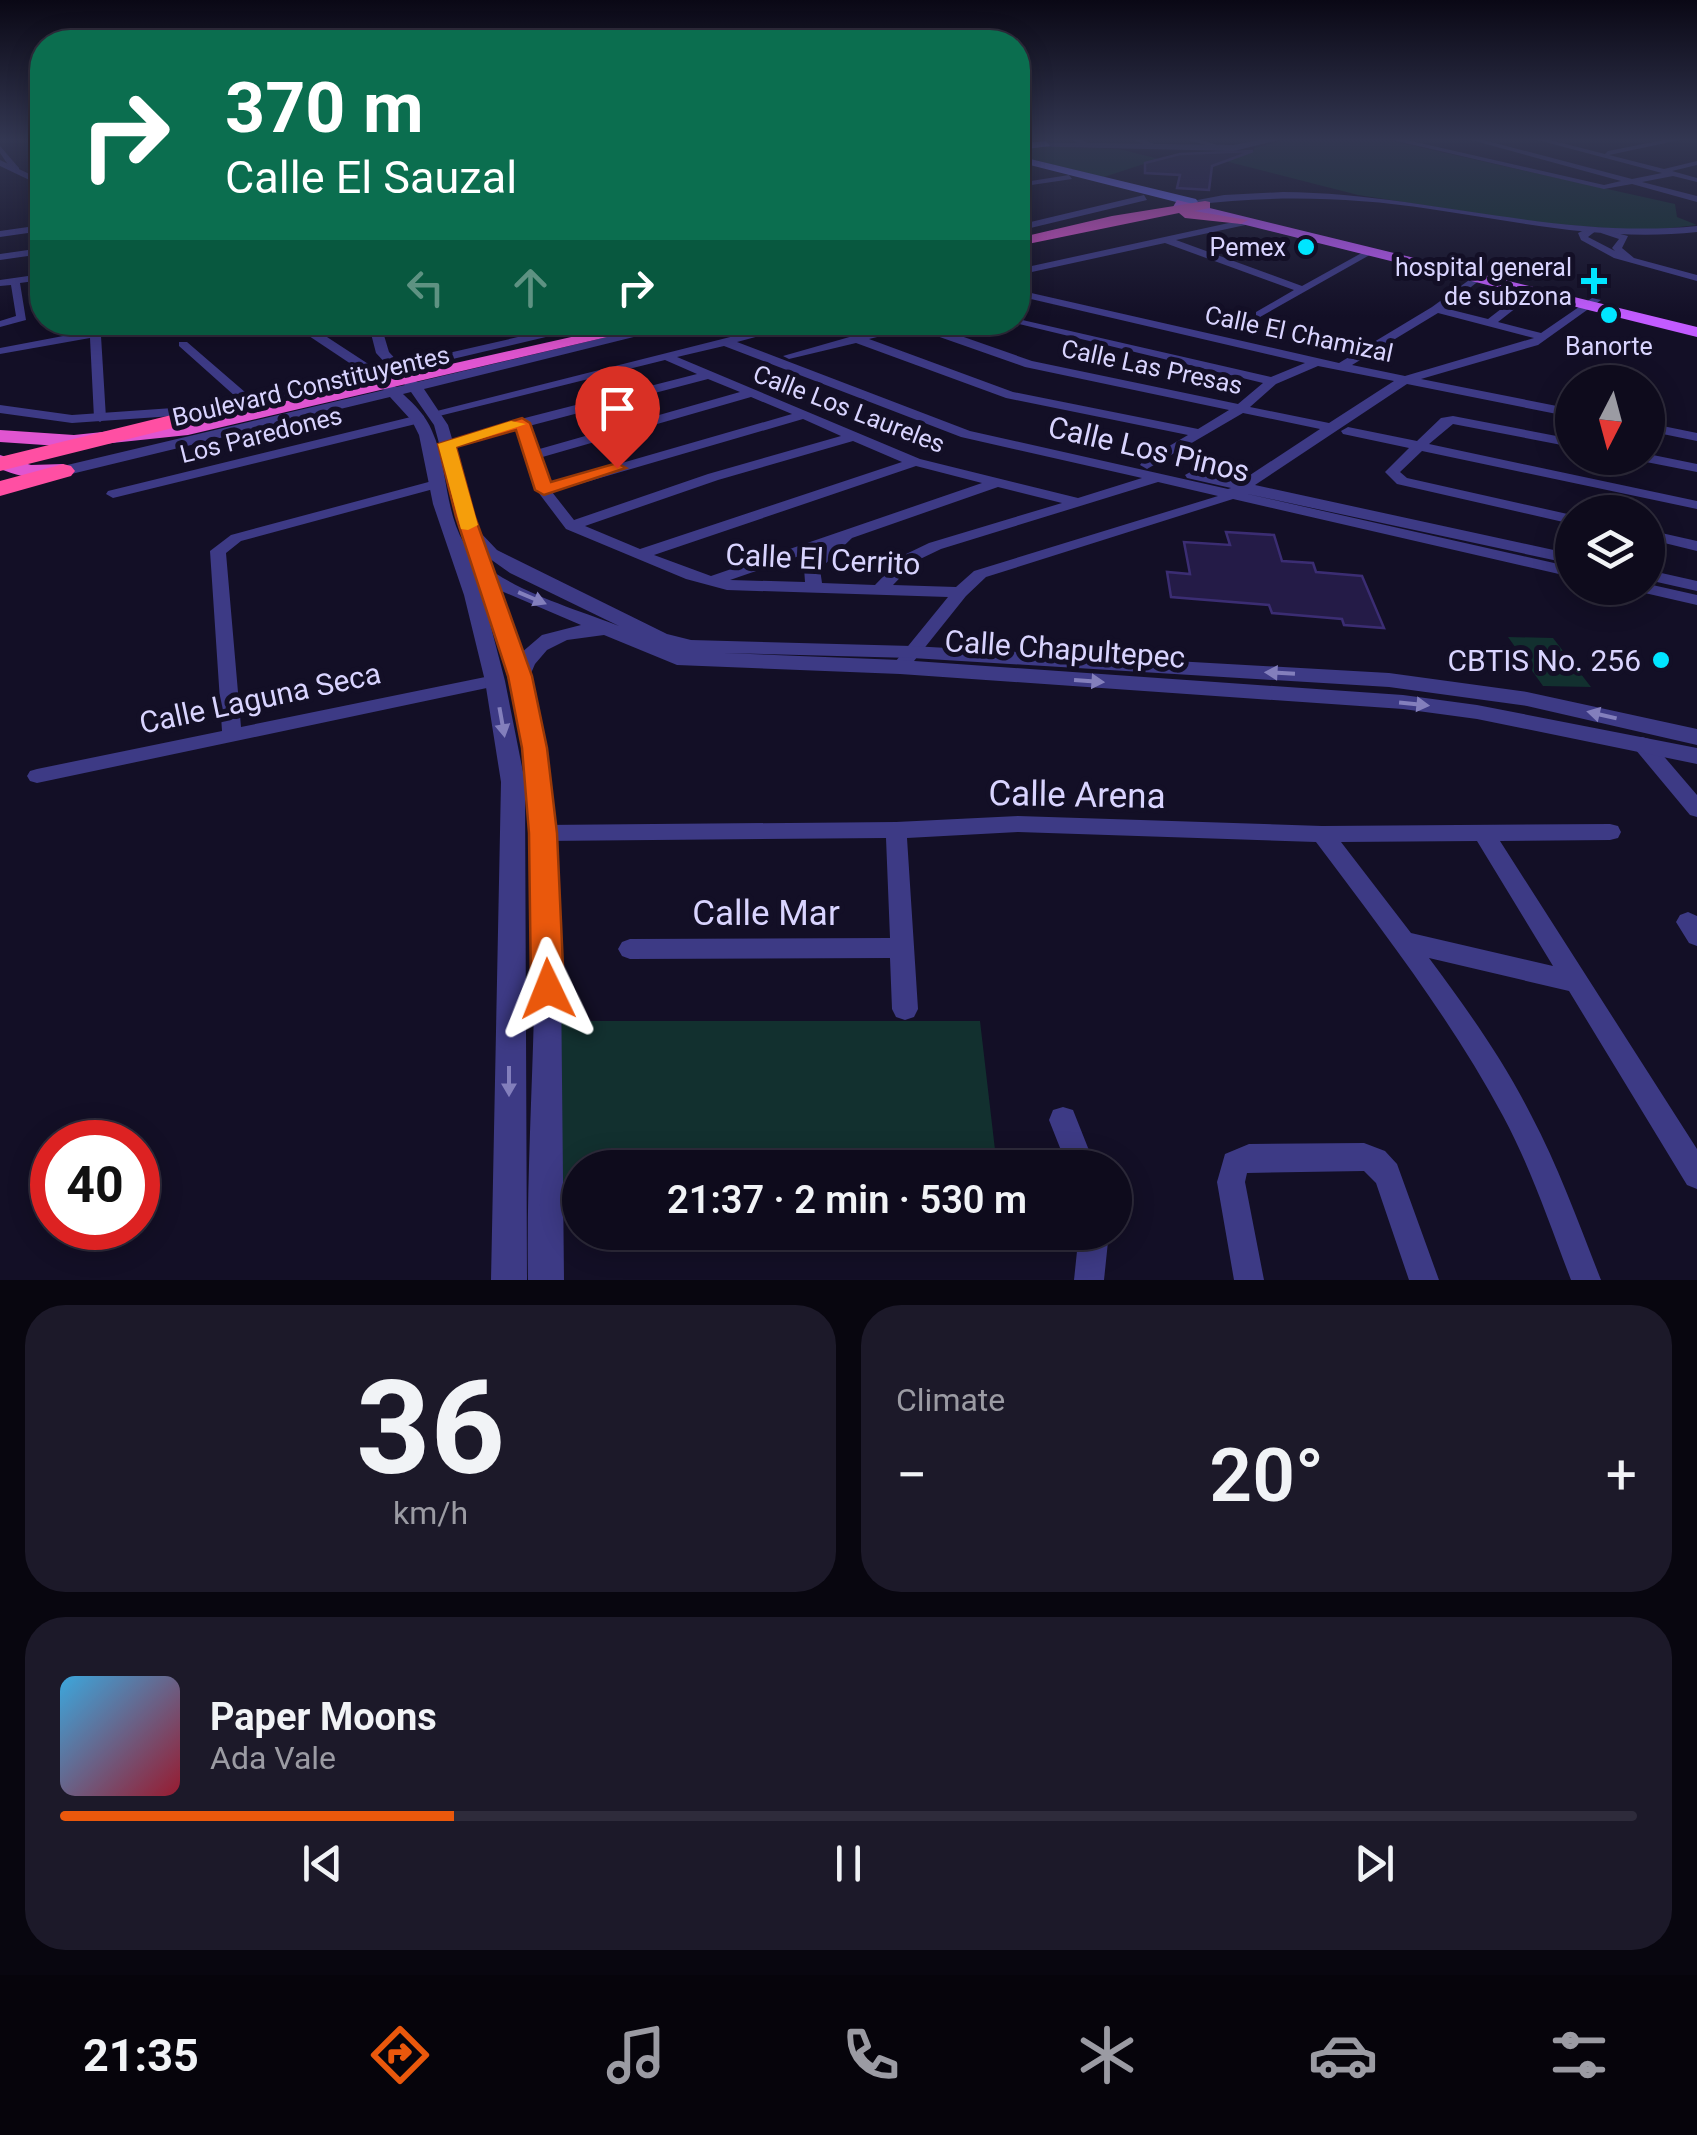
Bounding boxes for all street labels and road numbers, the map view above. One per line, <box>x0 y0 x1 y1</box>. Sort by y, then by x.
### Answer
street label: Calle El Chamizal <box>1202 300 1396 368</box>
street label: Calle Las Presas <box>1059 334 1245 400</box>
street label: Boulevard Constituyentes <box>170 340 452 432</box>
street label: Calle Los Laureles <box>749 359 949 459</box>
street label: Los Paredones <box>177 401 345 469</box>
street label: Calle Los Pinos <box>1045 409 1253 489</box>
street label: Calle El Cerrito <box>725 536 921 582</box>
street label: Calle Chapultepec <box>944 623 1186 675</box>
street label: Calle Laguna Seca <box>136 655 384 741</box>
street label: Calle Arena <box>988 773 1166 817</box>
street label: Calle Mar <box>692 893 840 934</box>

